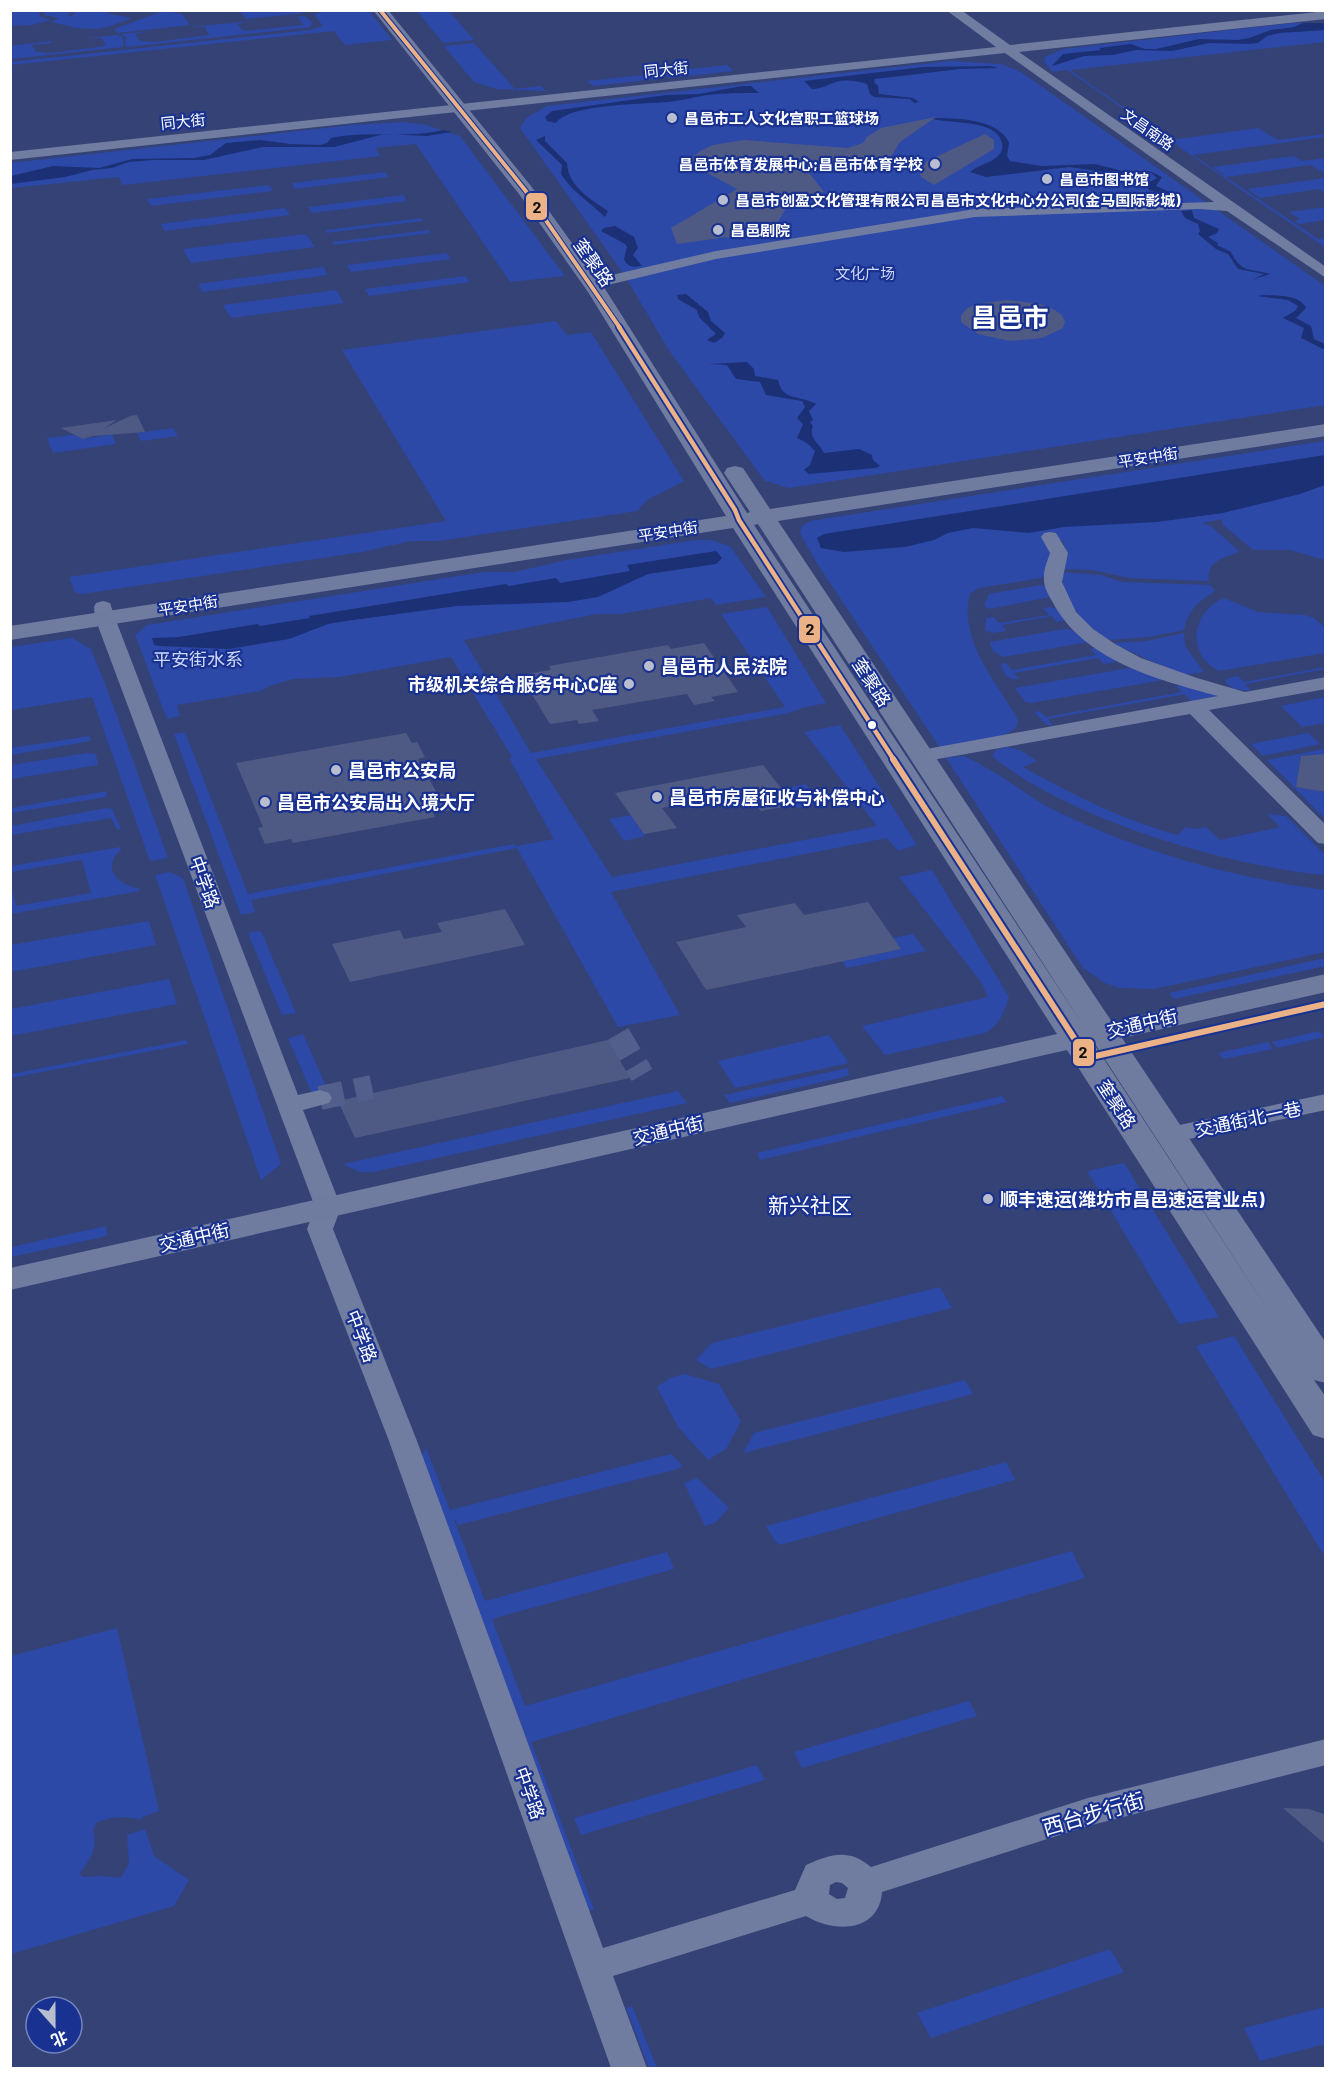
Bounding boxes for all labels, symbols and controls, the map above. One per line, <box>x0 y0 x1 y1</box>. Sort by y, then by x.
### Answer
street label: 同大街 <box>643 58 689 80</box>
street label: 文昌南路 <box>1118 104 1178 154</box>
place label: 昌邑市工人文化宫职工篮球场 <box>684 109 879 127</box>
street label: 同大街 <box>160 110 206 132</box>
marker: 昌邑市工人文化宫职工篮球场 <box>665 111 679 125</box>
place label: 昌邑市体育发展中心;昌邑市体育学校 <box>678 155 923 173</box>
marker: 昌邑市体育发展中心;昌邑市体育学校 <box>928 157 942 171</box>
place label: 昌邑市图书馆 <box>1059 170 1149 188</box>
marker: 昌邑市图书馆 <box>1040 172 1054 186</box>
place label: 昌邑市创盈文化管理有限公司昌邑市文化中心分公司(金马国际影城) <box>735 191 1181 209</box>
line badge: 2 <box>525 192 548 221</box>
marker: 昌邑市创盈文化管理有限公司昌邑市文化中心分公司(金马国际影城) <box>716 193 730 207</box>
text: 2 <box>533 197 542 216</box>
place label: 昌邑剧院 <box>730 221 790 239</box>
marker: 昌邑剧院 <box>711 223 725 237</box>
street label: 奎聚路 <box>570 234 618 290</box>
park label: 文化广场 <box>835 264 895 282</box>
district label: 昌邑市 <box>971 301 1049 332</box>
street label: 平安中街 <box>1117 443 1179 471</box>
street label: 平安中街 <box>637 517 699 545</box>
street label: 平安中街 <box>157 591 219 619</box>
line badge: 2 <box>798 615 821 644</box>
text: 2 <box>806 619 815 638</box>
park label: 平安街水系 <box>153 648 243 670</box>
street label: 奎聚路 <box>848 653 896 711</box>
place label: 昌邑市人民法院 <box>661 655 787 677</box>
marker: 昌邑市人民法院 <box>642 659 656 673</box>
place label: 市级机关综合服务中心C座 <box>408 673 617 695</box>
marker: 市级机关综合服务中心C座 <box>622 677 636 691</box>
unlabelled marker <box>866 719 878 731</box>
place label: 昌邑市公安局 <box>348 759 456 781</box>
marker: 昌邑市公安局 <box>329 763 343 777</box>
place label: 昌邑市房屋征收与补偿中心 <box>669 786 885 808</box>
marker: 昌邑市房屋征收与补偿中心 <box>650 790 664 804</box>
place label: 昌邑市公安局出入境大厅 <box>277 791 475 813</box>
marker: 昌邑市公安局出入境大厅 <box>258 795 272 809</box>
street label: 中学路 <box>185 853 225 911</box>
street label: 交通中街 <box>1104 1004 1180 1042</box>
line badge: 2 <box>1072 1038 1095 1067</box>
text: 2 <box>1079 1042 1088 1061</box>
street label: 奎聚路 <box>1093 1075 1141 1133</box>
street label: 交通街北一巷 <box>1193 1097 1303 1141</box>
street label: 交通中街 <box>630 1111 706 1149</box>
place label: 顺丰速运(潍坊市昌邑速运营业点) <box>1000 1188 1265 1210</box>
district label: 新兴社区 <box>768 1192 852 1217</box>
marker: 顺丰速运(潍坊市昌邑速运营业点) <box>981 1192 995 1206</box>
street label: 交通中街 <box>156 1218 232 1256</box>
street label: 中学路 <box>342 1307 382 1365</box>
street label: 中学路 <box>510 1764 550 1822</box>
street label: 西台步行街 <box>1039 1787 1147 1839</box>
north arrow <box>24 1995 84 2055</box>
text: 北 <box>49 2028 70 2051</box>

